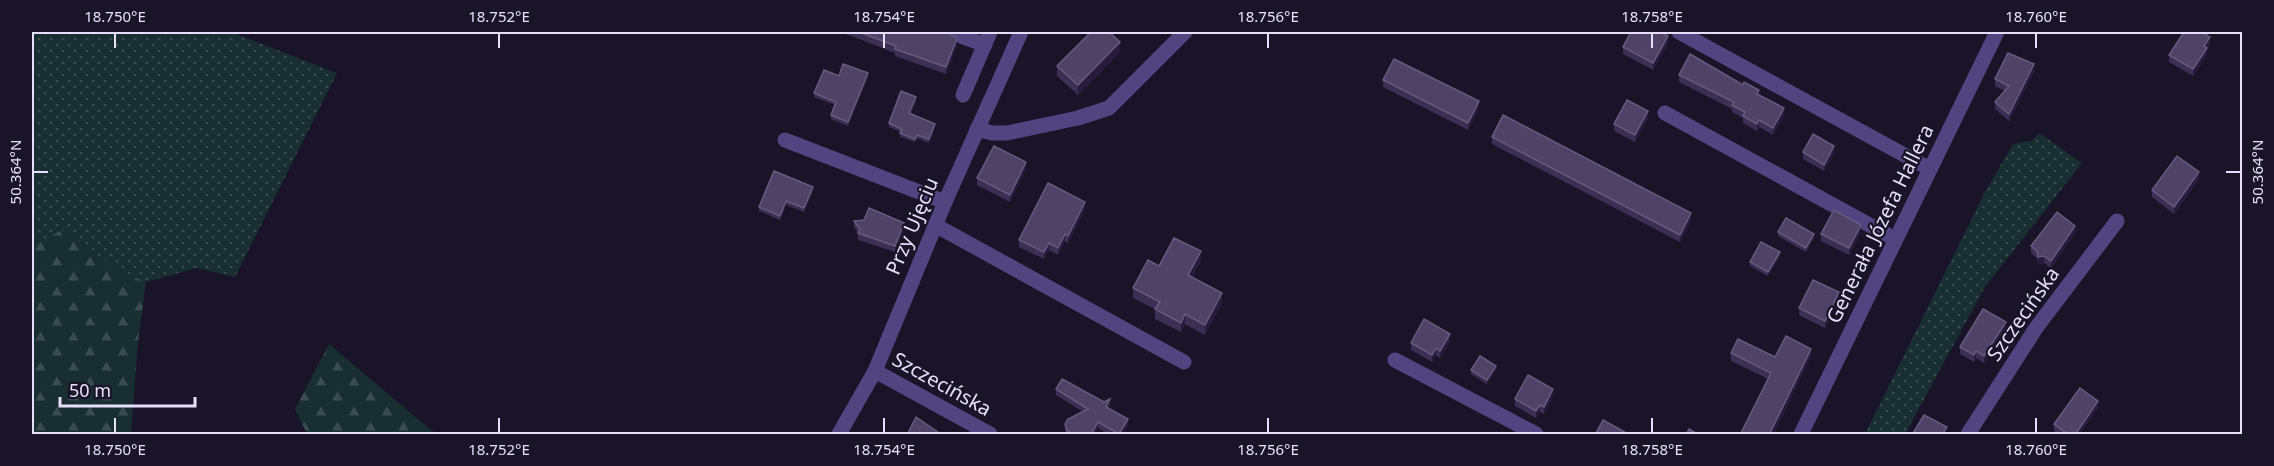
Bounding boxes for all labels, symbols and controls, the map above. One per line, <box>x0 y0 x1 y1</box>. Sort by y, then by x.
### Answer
text: 18.750°E <box>84 6 146 26</box>
text: 18.752°E <box>468 6 530 26</box>
text: 18.754°E <box>853 6 915 26</box>
text: 18.756°E <box>1237 6 1299 26</box>
text: 18.758°E <box>1621 6 1683 26</box>
text: 18.760°E <box>2005 6 2067 26</box>
street label: Generała Józefa Hallera <box>1820 120 1940 328</box>
text: 50.364°N <box>5 140 25 204</box>
text: 50.364°N <box>2247 140 2267 204</box>
street label: Przy Ujęciu <box>879 173 944 279</box>
street label: Szczecińska <box>1980 261 2065 366</box>
street label: Szczecińska <box>888 345 997 422</box>
scale bar <box>60 370 195 408</box>
text: 50 m <box>69 378 111 402</box>
text: 18.750°E <box>84 439 146 459</box>
text: 18.752°E <box>468 439 530 459</box>
text: 18.754°E <box>853 439 915 459</box>
text: 18.756°E <box>1237 439 1299 459</box>
text: 18.758°E <box>1621 439 1683 459</box>
text: 18.760°E <box>2005 439 2067 459</box>

